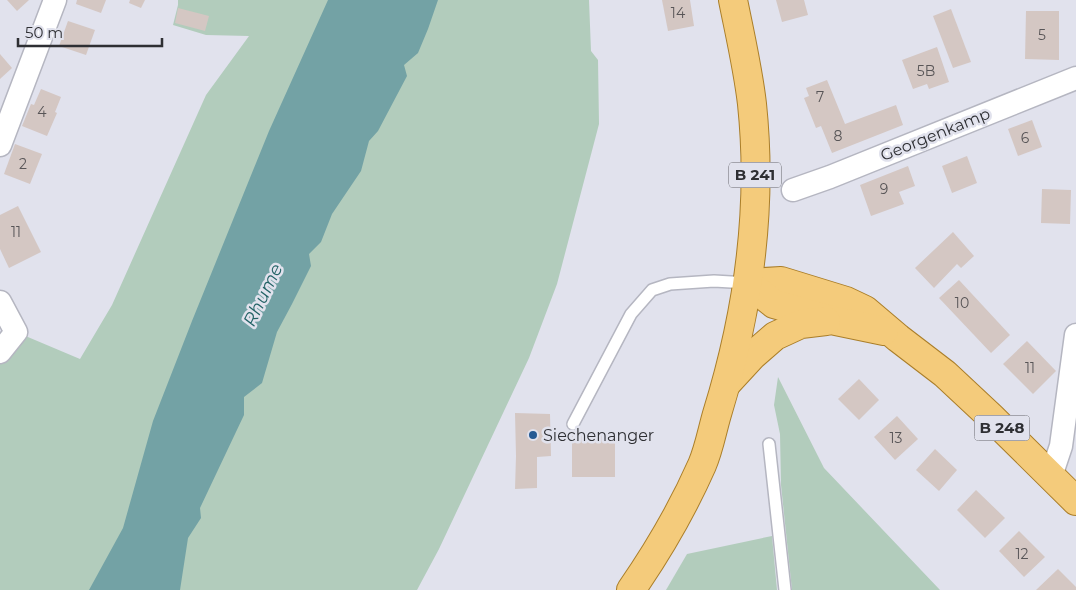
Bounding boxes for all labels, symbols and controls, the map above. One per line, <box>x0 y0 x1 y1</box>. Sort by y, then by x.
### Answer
house number: 14 <box>671 4 686 22</box>
scale bar <box>18 15 161 47</box>
text: 50 m <box>25 23 63 42</box>
house number: 5 <box>1038 26 1046 44</box>
house number: 5B <box>917 62 935 80</box>
house number: 7 <box>816 88 824 106</box>
house number: 4 <box>37 103 47 121</box>
street label: Georgenkamp <box>878 104 993 165</box>
house number: 8 <box>834 127 843 145</box>
house number: 6 <box>1021 129 1030 147</box>
house number: 2 <box>19 155 27 173</box>
road number: B 241 <box>729 162 781 188</box>
house number: 9 <box>880 180 888 198</box>
house number: 11 <box>11 223 21 241</box>
water label: Rhume <box>238 260 288 330</box>
house number: 10 <box>955 294 969 312</box>
house number: 11 <box>1025 359 1035 377</box>
road number: B 248 <box>974 416 1030 440</box>
place label: Siechenanger <box>543 426 654 445</box>
marker: Siechenanger <box>527 429 539 441</box>
house number: 13 <box>890 429 903 447</box>
house number: 12 <box>1015 545 1029 563</box>

